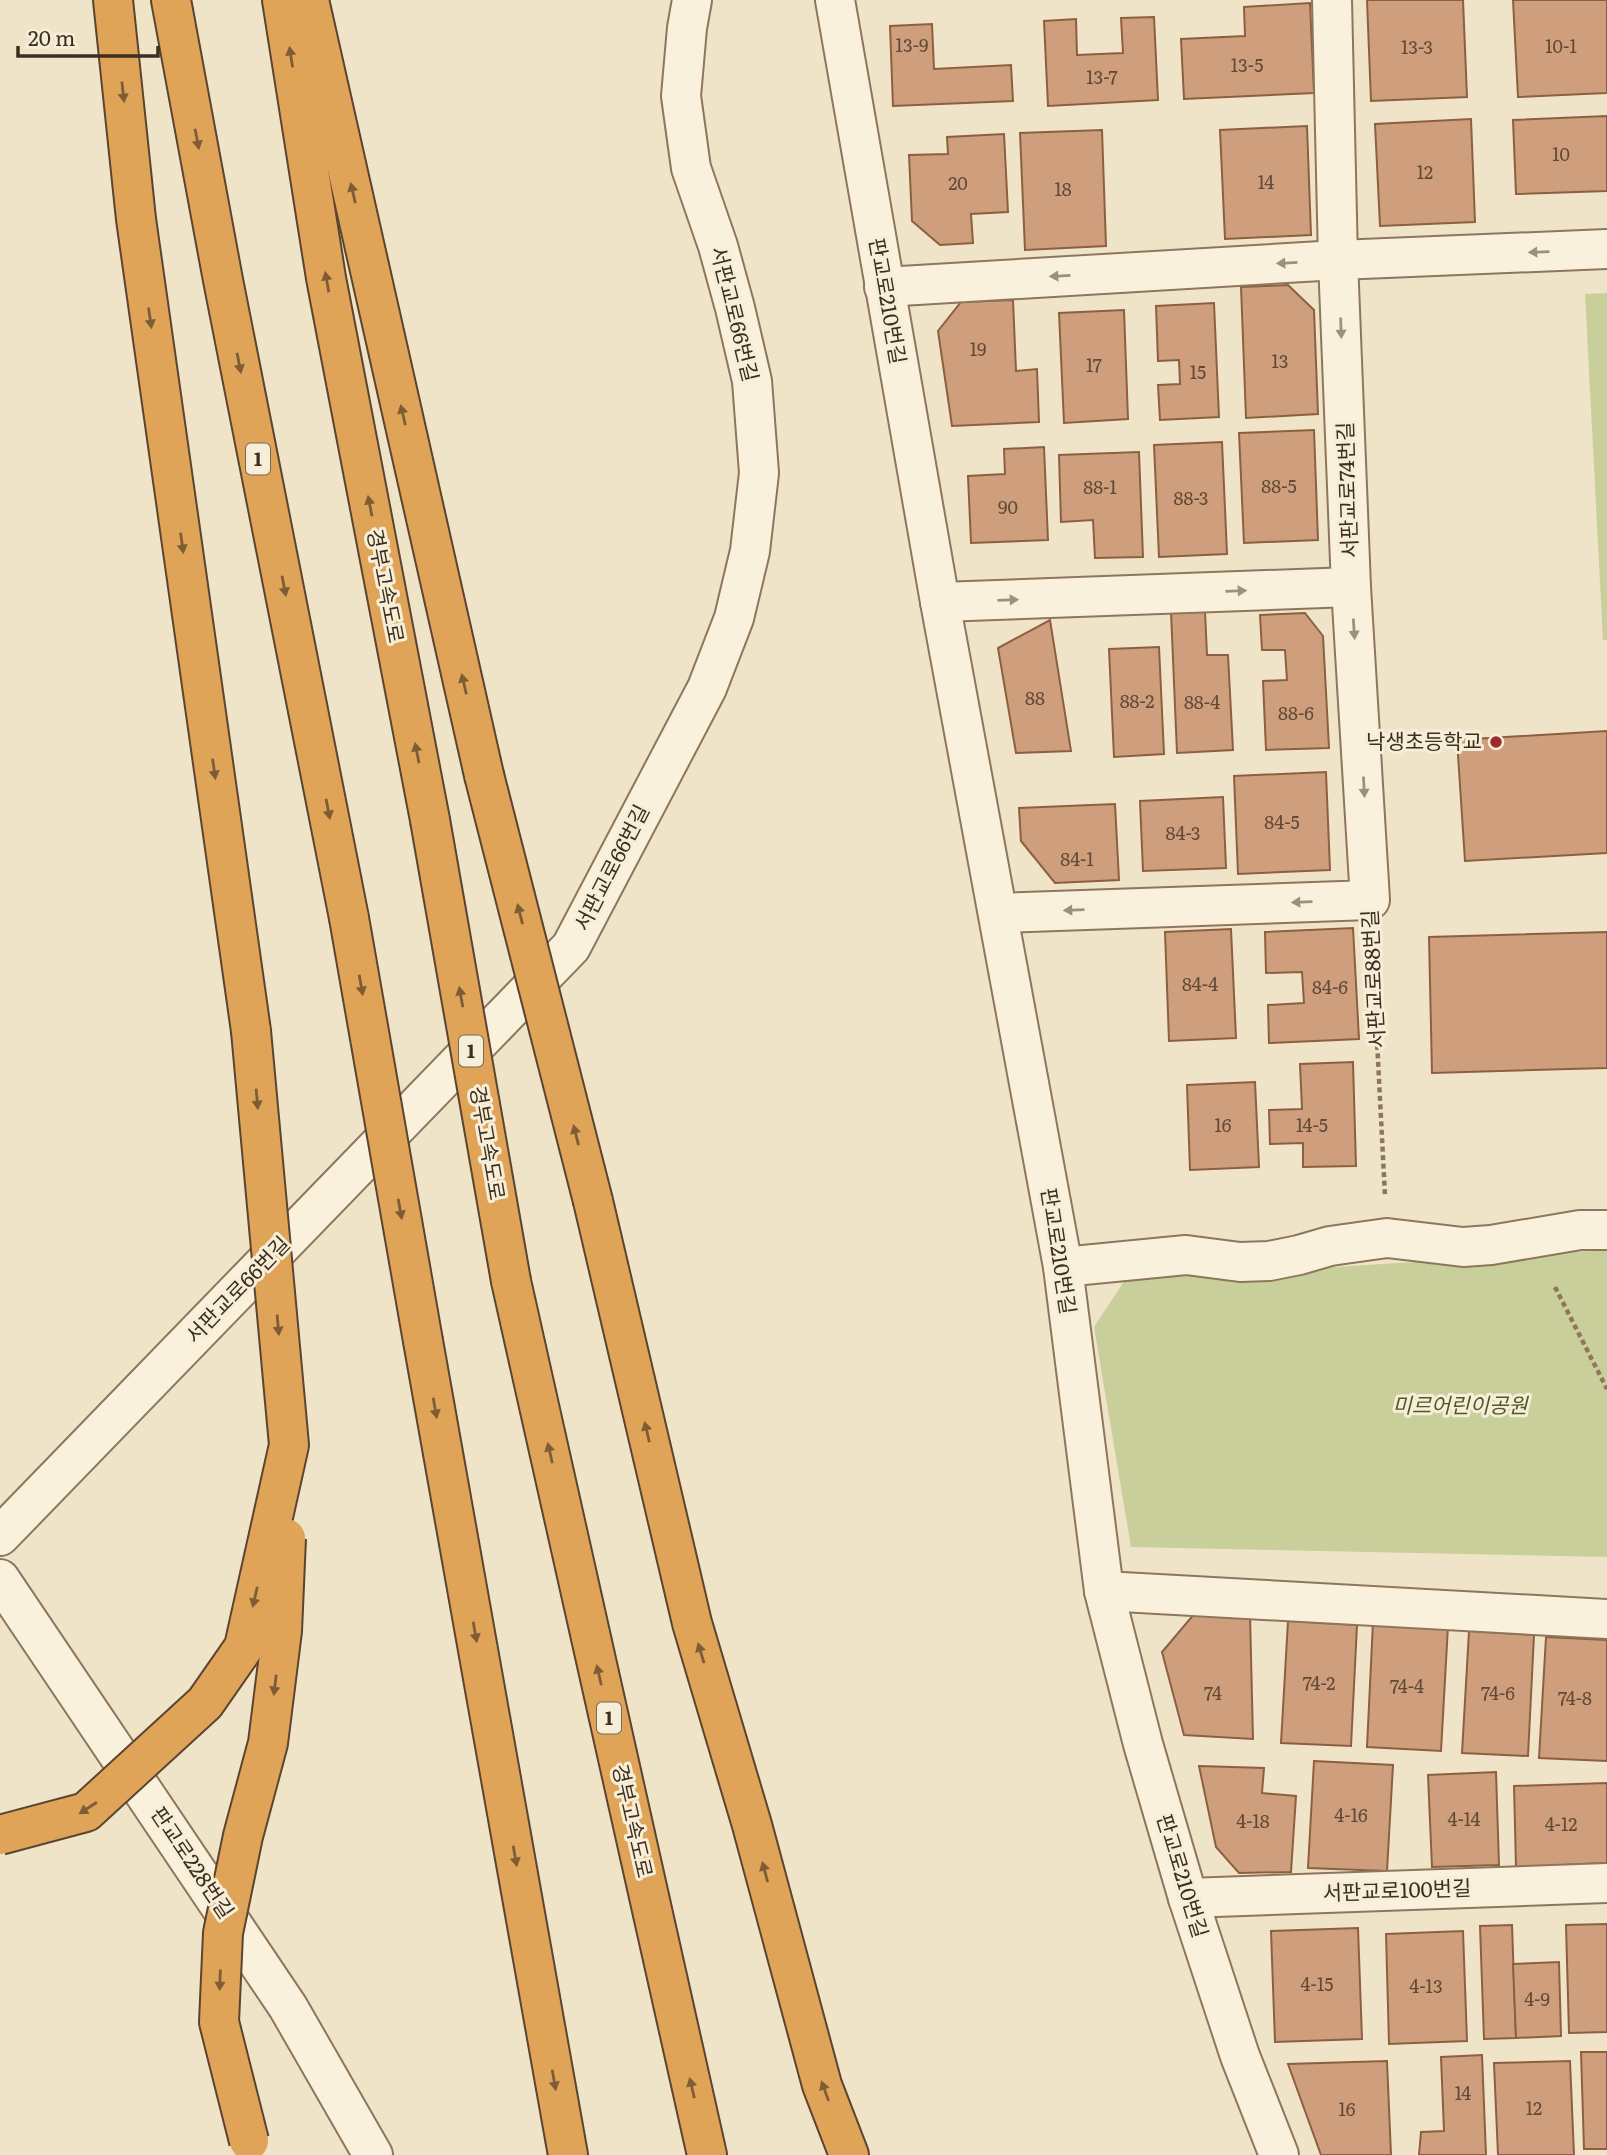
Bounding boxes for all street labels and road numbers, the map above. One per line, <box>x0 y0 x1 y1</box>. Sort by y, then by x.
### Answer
street label: 판교로210번길 <box>863 235 916 366</box>
street label: 서판교로66번길 <box>705 242 768 384</box>
street label: 서판교로74번길 <box>1328 421 1363 559</box>
road number: 1 <box>246 444 270 474</box>
street label: 경부고속도로 <box>361 526 414 645</box>
street label: 서판교로66번길 <box>565 798 655 936</box>
street label: 서판교로88번길 <box>1352 909 1391 1049</box>
road number: 1 <box>459 1036 483 1066</box>
street label: 경부고속도로 <box>464 1083 515 1202</box>
street label: 판교로210번길 <box>1035 1185 1086 1316</box>
street label: 서판교로66번길 <box>177 1228 295 1349</box>
road number: 1 <box>597 1702 621 1734</box>
street label: 경부고속도로 <box>606 1760 663 1880</box>
street label: 판교로228번길 <box>145 1799 243 1924</box>
street label: 판교로210번길 <box>1151 1810 1218 1941</box>
street label: 서판교로100번길 <box>1322 1870 1472 1907</box>

